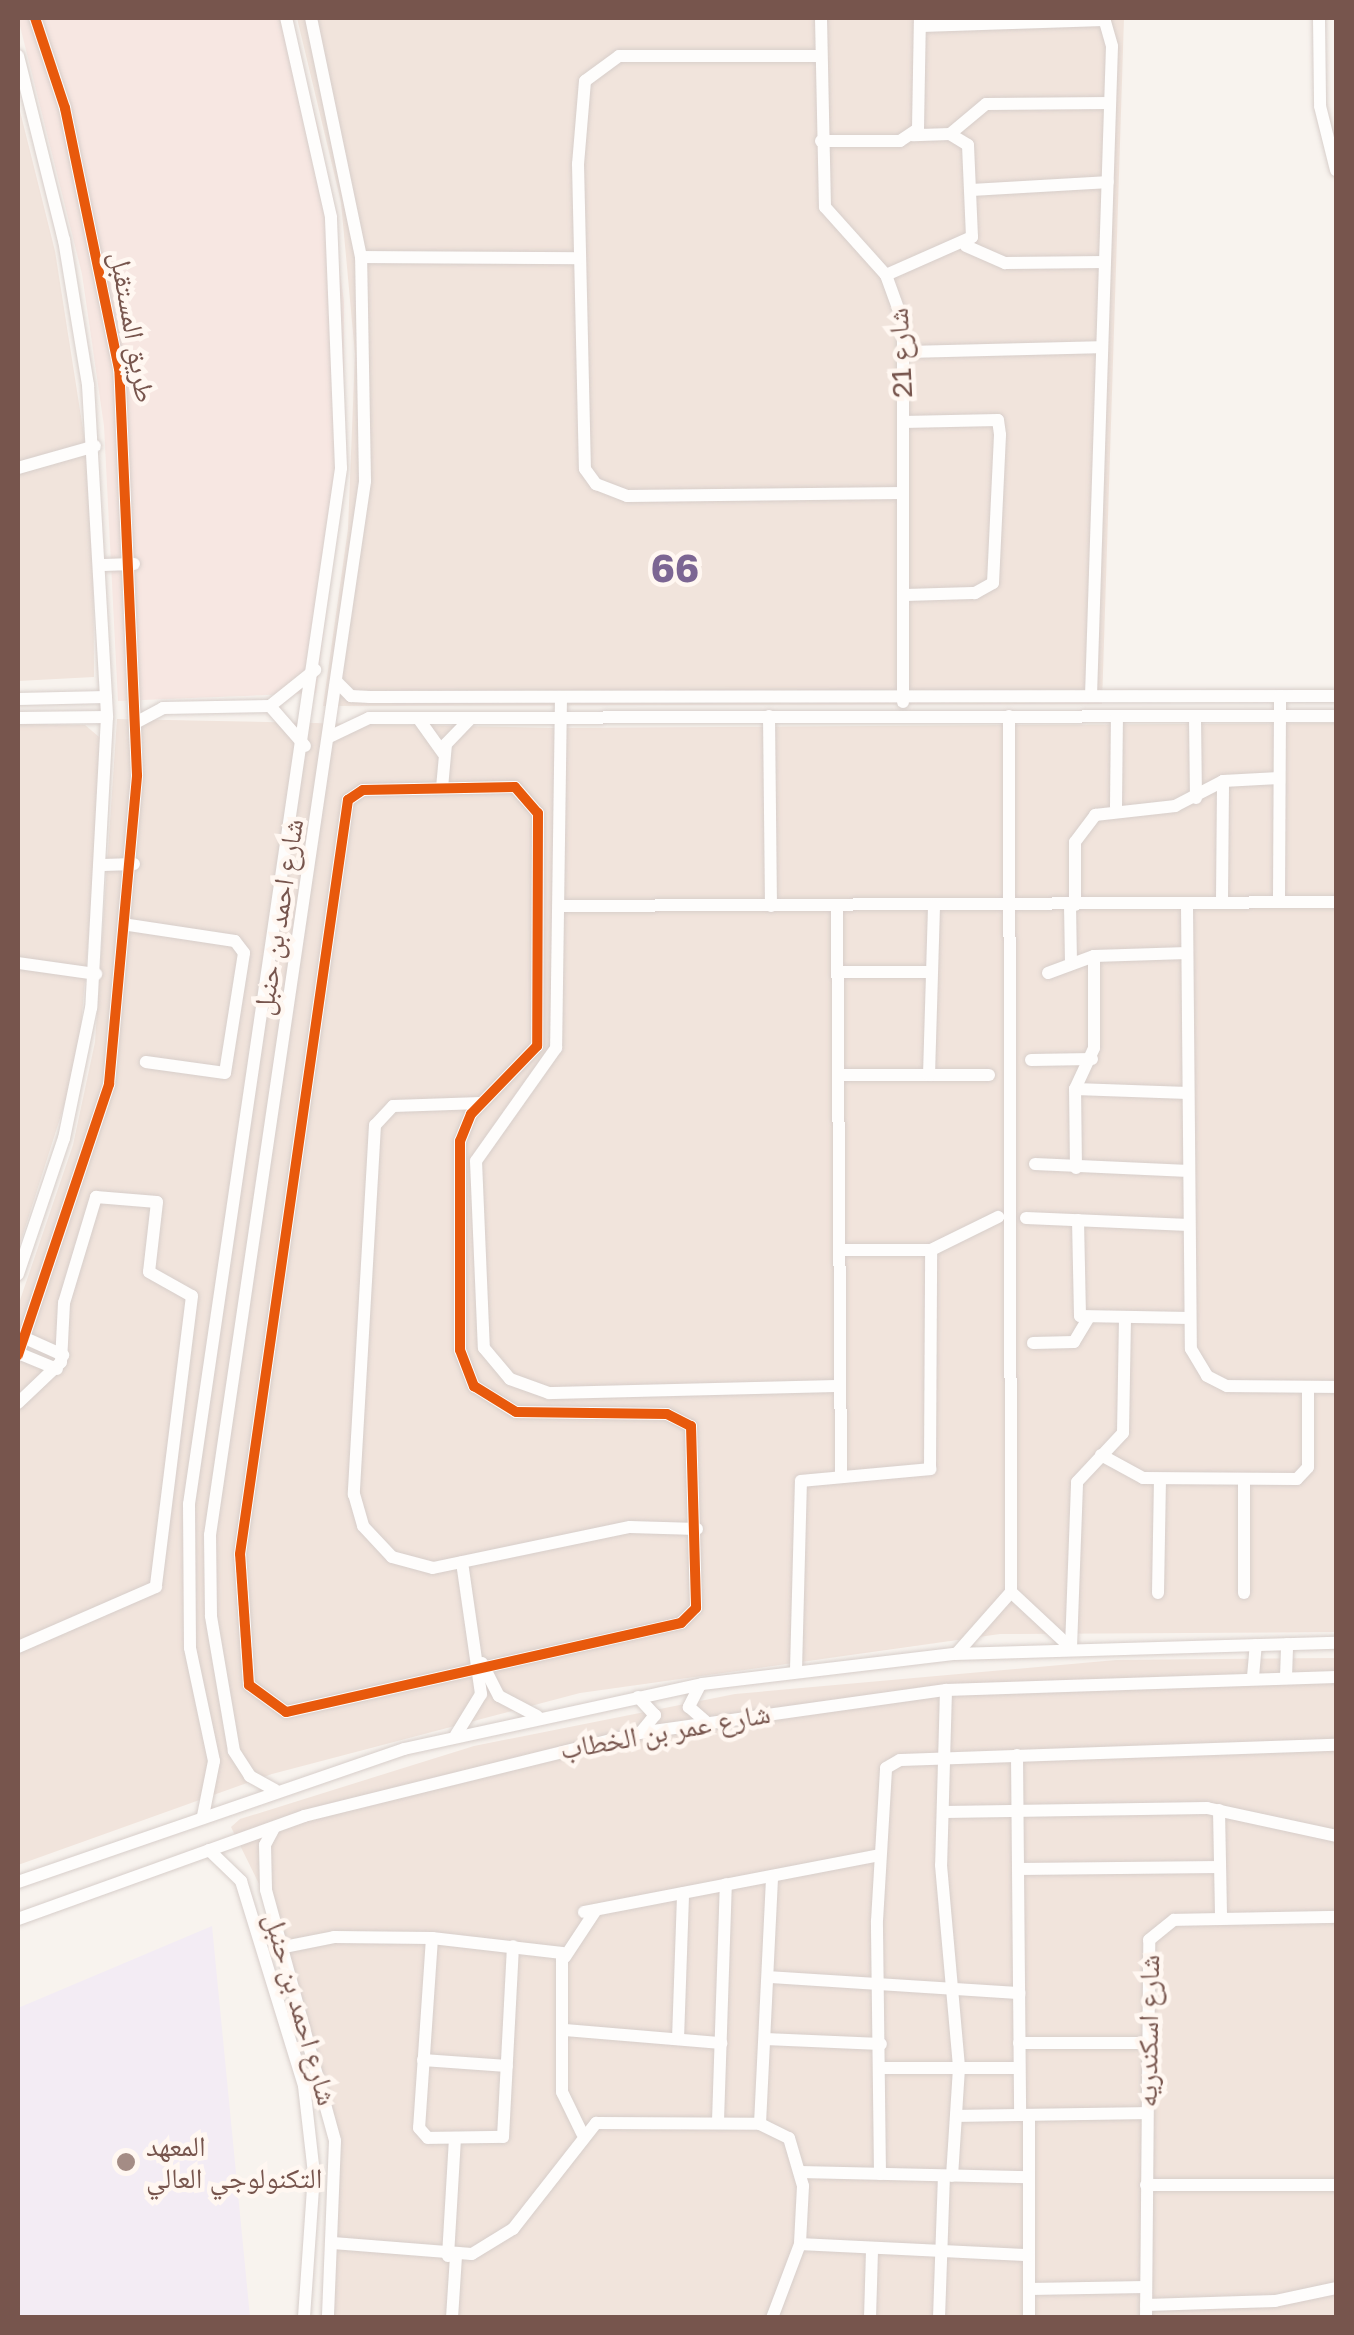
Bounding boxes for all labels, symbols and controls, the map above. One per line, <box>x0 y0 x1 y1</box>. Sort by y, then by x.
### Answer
street label: طريق المستقبل <box>103 249 163 405</box>
street label: شارع 21 <box>881 307 919 399</box>
district label: 66 <box>651 545 699 591</box>
street label: شارع احمد بن حنبل <box>246 816 310 1018</box>
street label: شارع عمر بن الخطاب <box>557 1696 773 1766</box>
street label: شارع احمد بن حنبل <box>258 1909 344 2109</box>
street label: شارع اسكندريه <box>1130 1954 1166 2108</box>
place label: المعهد التكنولوجي العالي <box>146 2129 322 2195</box>
marker: المعهد التكنولوجي العالي <box>115 2151 137 2173</box>

